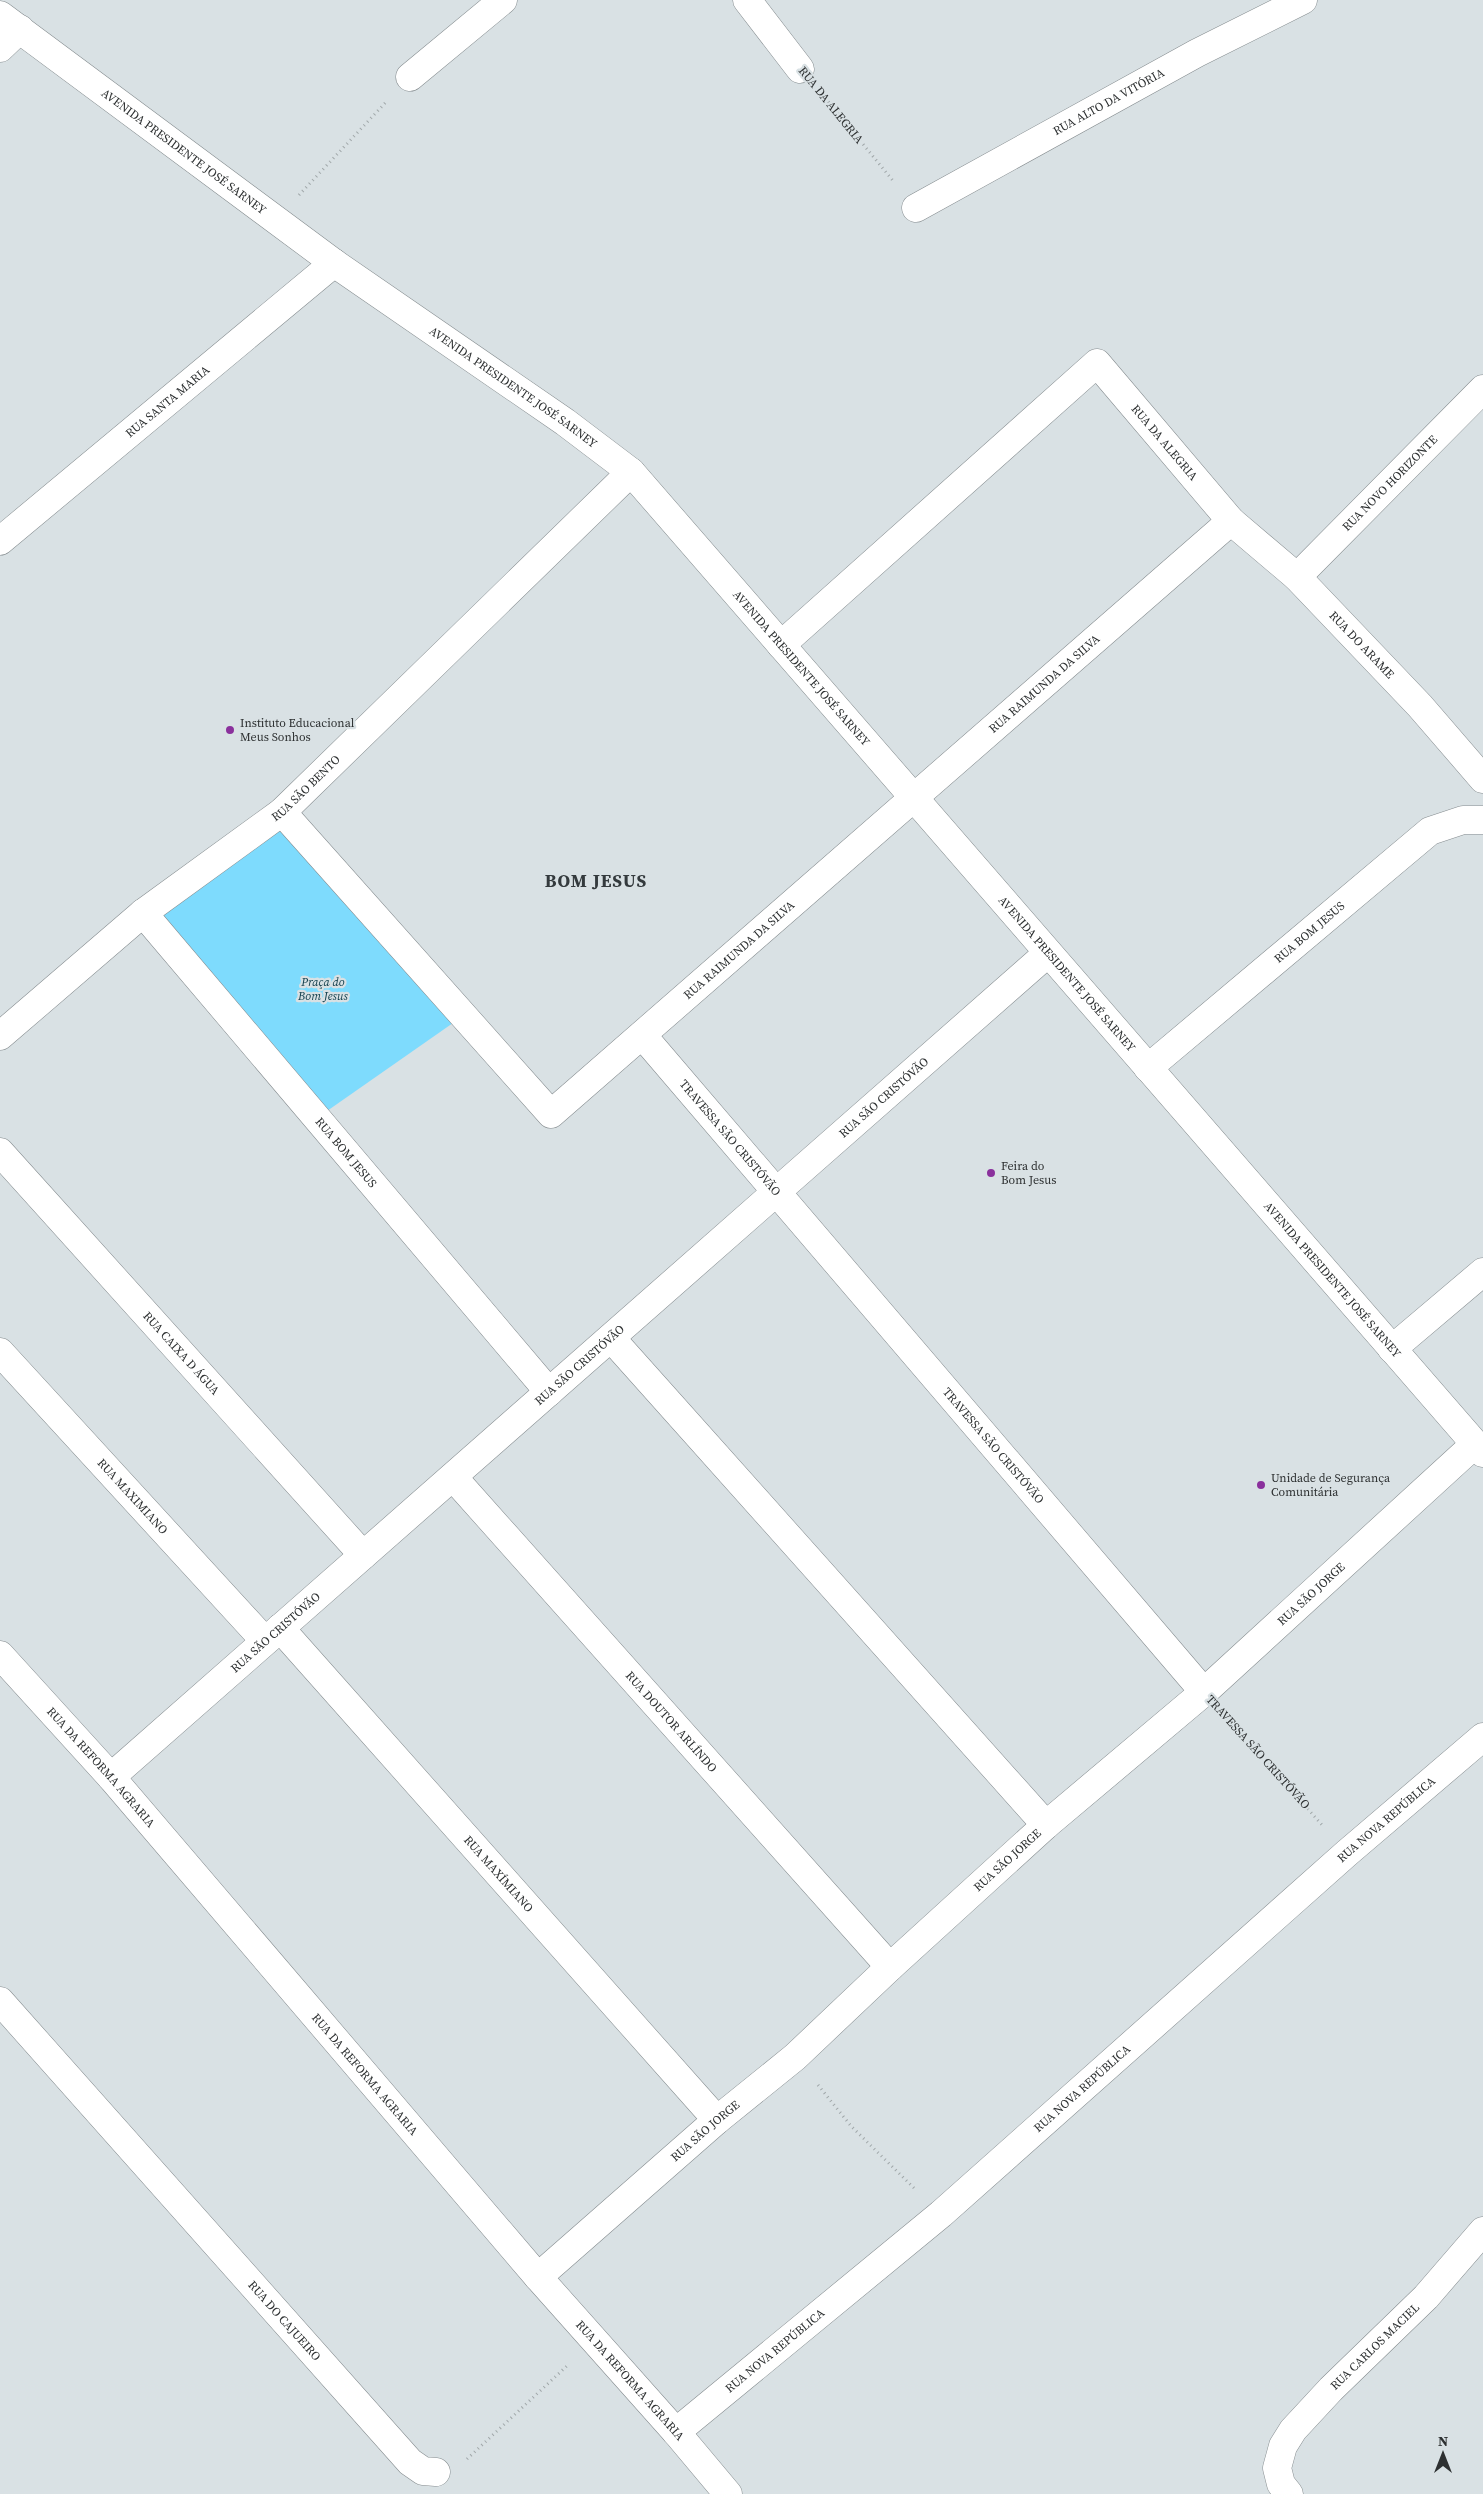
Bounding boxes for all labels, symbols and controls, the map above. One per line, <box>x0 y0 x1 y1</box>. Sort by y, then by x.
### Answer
street label: RUA DA ALEGRIA <box>795 63 867 147</box>
street label: RUA ALTO DA VITÓRIA <box>1050 65 1167 139</box>
street label: AVENIDA PRESIDENTE JOSÉ SARNEY <box>98 85 270 218</box>
street label: AVENIDA PRESIDENTE JOSÉ SARNEY <box>426 323 601 452</box>
street label: RUA SANTA MARIA <box>122 362 213 441</box>
street label: RUA DA ALEGRIA <box>1128 401 1201 484</box>
street label: RUA NOVO HORIZONTE <box>1339 432 1441 535</box>
street label: AVENIDA PRESIDENTE JOSÉ SARNEY <box>729 587 874 750</box>
street label: RUA DO ARAME <box>1326 608 1398 682</box>
street label: RUA RAIMUNDA DA SILVA <box>985 631 1103 737</box>
place label: Instituto Educacional Meus Sonhos <box>240 715 355 745</box>
marker: Instituto Educacional Meus Sonhos <box>224 724 236 736</box>
street label: RUA SÃO BENTO <box>268 752 344 825</box>
district label: BOM JESUS <box>545 868 647 893</box>
street label: AVENIDA PRESIDENTE JOSÉ SARNEY <box>995 893 1139 1056</box>
street label: RUA RAIMUNDA DA SILVA <box>680 897 798 1003</box>
street label: RUA BOM JESUS <box>1271 898 1348 967</box>
park label: Praça do Bom Jesus <box>297 974 349 1004</box>
street label: RUA SÃO CRISTÓVÃO <box>835 1054 932 1141</box>
street label: TRAVESSA SÃO CRISTÓVÃO <box>676 1076 784 1199</box>
street label: RUA BOM JESUS <box>312 1114 380 1191</box>
place label: Feira do Bom Jesus <box>1001 1158 1057 1188</box>
marker: Feira do Bom Jesus <box>985 1167 997 1179</box>
street label: AVENIDA PRESIDENTE JOSÉ SARNEY <box>1260 1198 1405 1361</box>
street label: RUA CAIXA D ÁGUA <box>140 1308 223 1398</box>
street label: RUA SÃO CRISTÓVÃO <box>531 1321 628 1409</box>
street label: TRAVESSA SÃO CRISTÓVÃO <box>939 1384 1048 1507</box>
street label: RUA MAXIMIANO <box>94 1455 171 1538</box>
place label: Unidade de Segurança Comunitária <box>1271 1470 1391 1500</box>
marker: Unidade de Segurança Comunitária <box>1255 1479 1267 1491</box>
street label: RUA SÃO JORGE <box>1274 1559 1348 1629</box>
street label: RUA SÃO CRISTÓVÃO <box>227 1589 324 1676</box>
street label: RUA DOUTOR ARLÍNDO <box>622 1668 721 1776</box>
street label: TRAVESSA SÃO CRISTÓVÃO <box>1203 1692 1313 1812</box>
street label: RUA DA REFORMA AGRARIA <box>43 1704 159 1831</box>
street label: RUA NOVA REPÚBLICA <box>1334 1773 1439 1866</box>
street label: RUA SÃO JORGE <box>970 1825 1045 1895</box>
street label: RUA MAXÍMIANO <box>460 1832 537 1916</box>
street label: RUA DA REFORMA AGRARIA <box>308 2010 422 2139</box>
street label: RUA NOVA REPÚBLICA <box>1030 2041 1134 2136</box>
street label: RUA SÃO JORGE <box>667 2097 743 2165</box>
street label: RUA DO CAJUEIRO <box>245 2277 324 2364</box>
street label: RUA CARLOS MACIEL <box>1327 2300 1423 2393</box>
street label: RUA NOVA REPÚBLICA <box>722 2305 828 2396</box>
street label: RUA DA REFORMA AGRARIA <box>572 2317 688 2444</box>
north arrow <box>1418 2429 1468 2479</box>
text: N <box>1438 2431 1448 2451</box>

